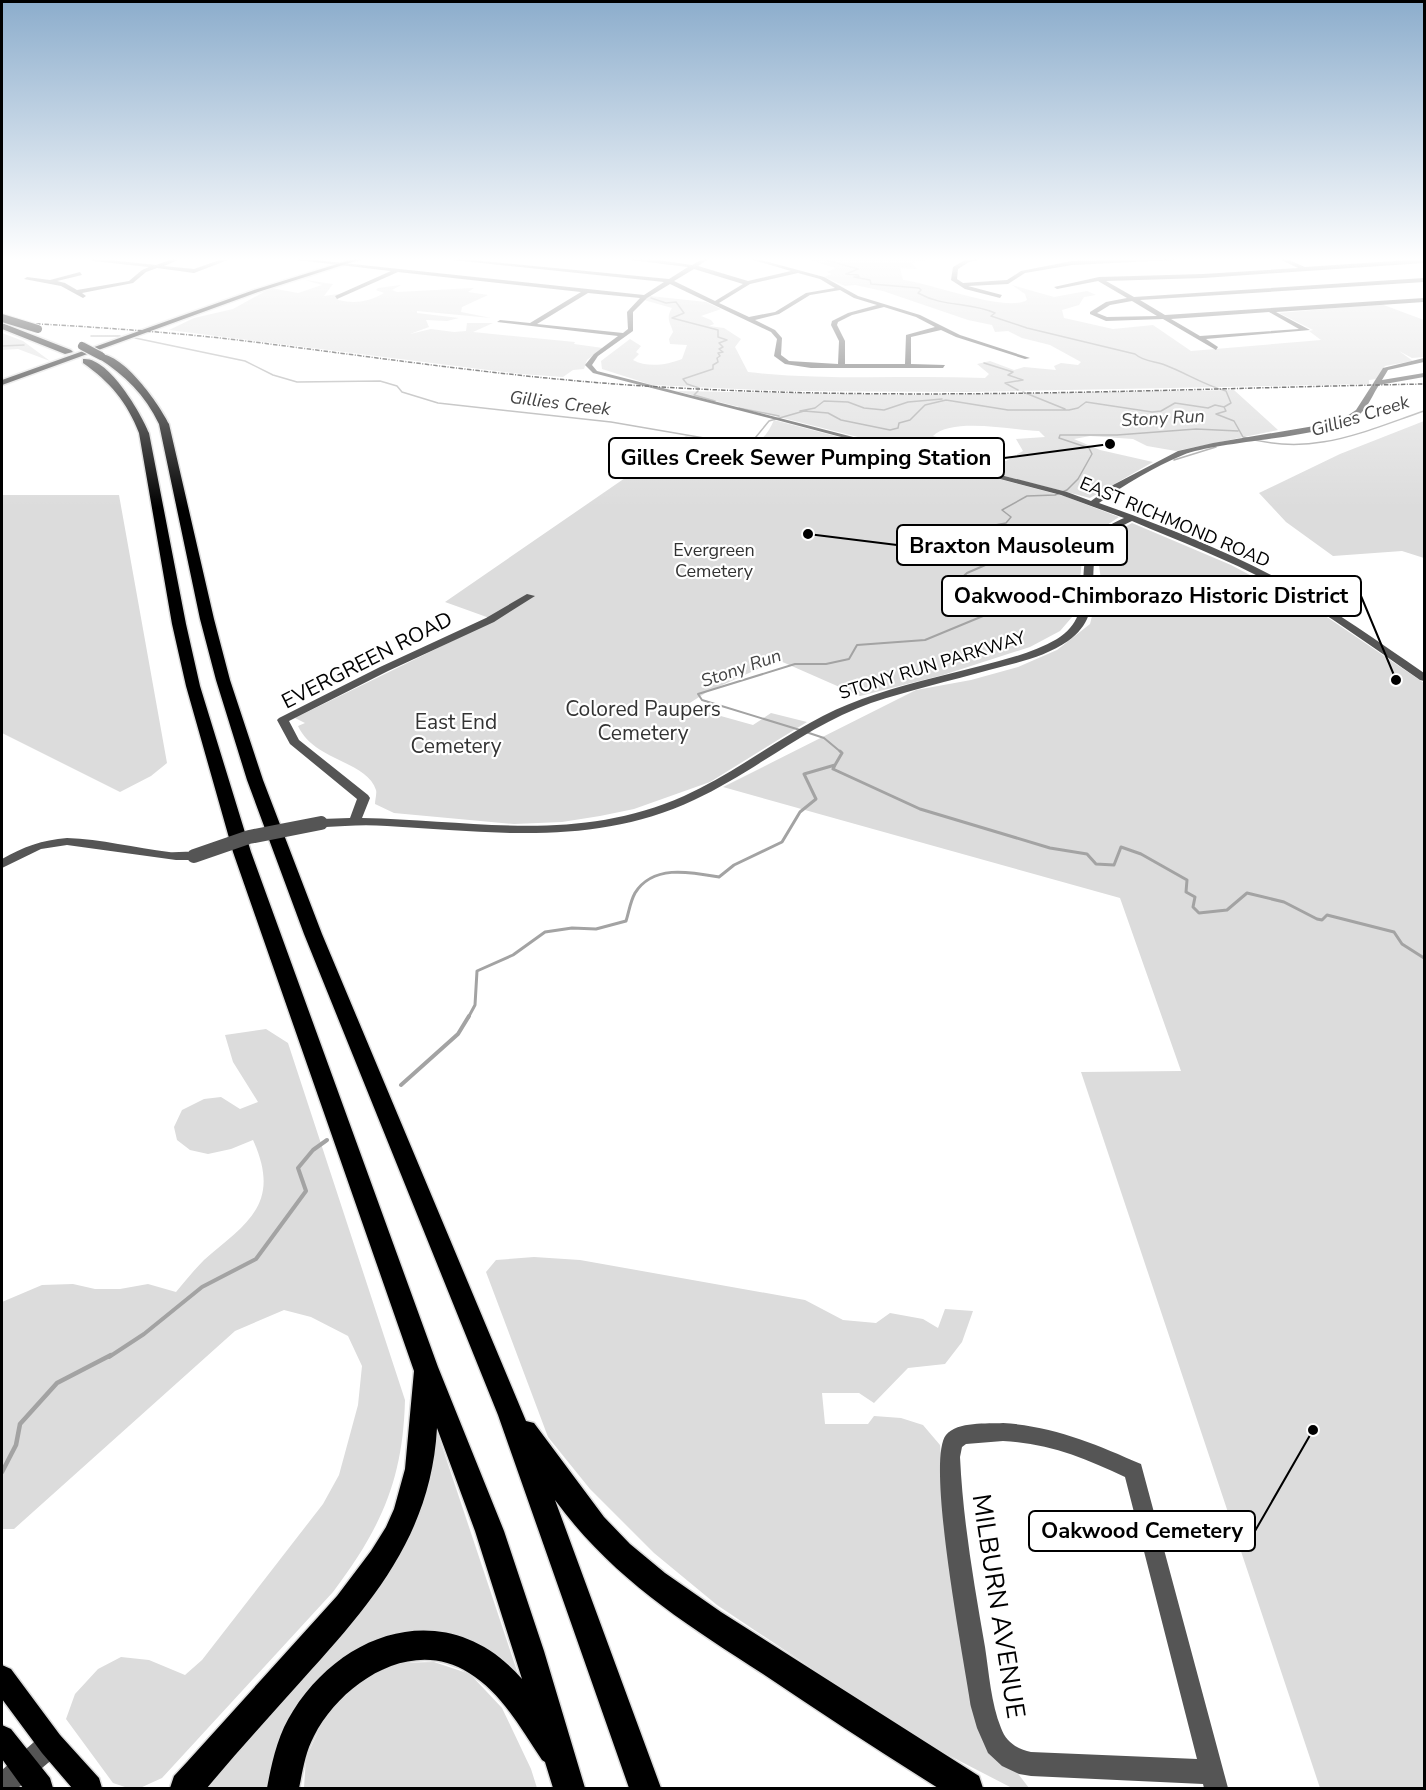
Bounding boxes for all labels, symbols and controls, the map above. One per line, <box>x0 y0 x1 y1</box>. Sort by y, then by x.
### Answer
water label: Gillies Creek <box>508 385 613 421</box>
water label: Gillies Creek <box>1308 389 1413 442</box>
water label: Stony Run <box>1121 404 1205 432</box>
callout: Gilles Creek Sewer Pumping Station <box>609 438 1004 478</box>
text: Gilles Creek Sewer Pumping Station <box>621 443 991 473</box>
street label: EAST RICHMOND ROAD <box>1076 471 1274 573</box>
callout: Braxton Mausoleum <box>897 525 1127 565</box>
text: Braxton Mausoleum <box>909 531 1115 561</box>
park label: Evergreen Cemetery <box>673 538 755 583</box>
callout: Oakwood-Chimborazo Historic District <box>942 576 1361 616</box>
text: Oakwood-Chimborazo Historic District <box>954 581 1349 611</box>
street label: EVERGREEN ROAD <box>277 605 457 715</box>
street label: STONY RUN PARKWAY <box>836 625 1029 705</box>
water label: Stony Run <box>698 643 784 693</box>
park label: Colored Paupers Cemetery <box>565 695 721 747</box>
park label: East End Cemetery <box>410 708 502 760</box>
street label: MILBURN AVENUE <box>963 1491 1034 1721</box>
callout: Oakwood Cemetery <box>1029 1511 1255 1551</box>
text: Oakwood Cemetery <box>1041 1516 1243 1546</box>

